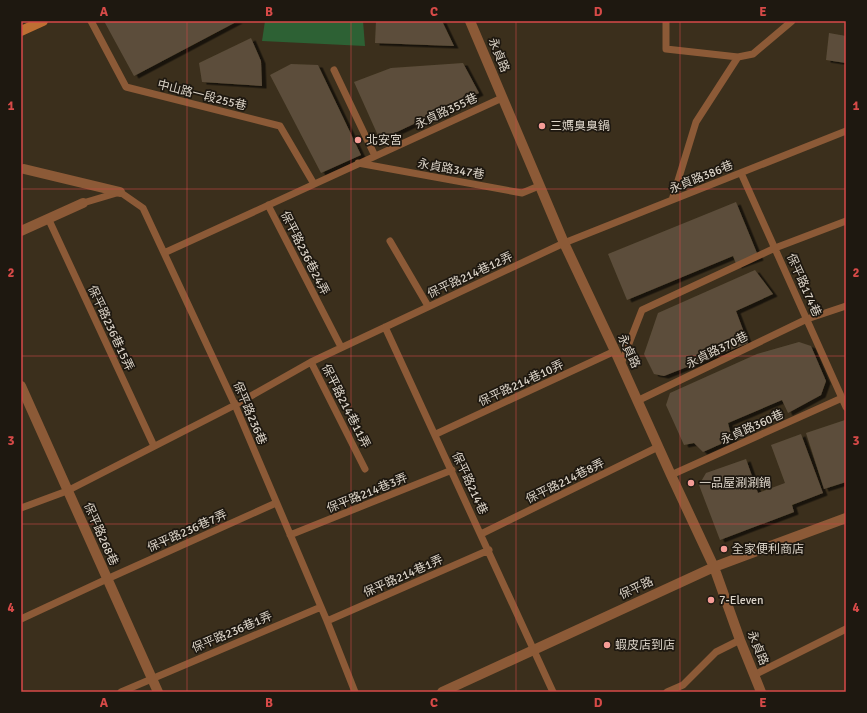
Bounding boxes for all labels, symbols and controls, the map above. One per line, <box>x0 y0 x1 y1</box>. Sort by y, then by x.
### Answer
text: A <box>100 4 109 20</box>
text: B <box>265 4 273 20</box>
text: C <box>430 4 438 20</box>
text: D <box>594 4 603 20</box>
text: E <box>759 4 767 20</box>
street label: 永貞路 <box>485 36 512 75</box>
street label: 中山路一段255巷 <box>156 77 248 114</box>
street label: 永貞路355巷 <box>412 90 480 133</box>
text: 1 <box>7 98 15 114</box>
text: 1 <box>852 98 860 114</box>
place label: 三媽臭臭鍋 <box>550 119 610 134</box>
marker: 三媽臭臭鍋 <box>537 121 547 131</box>
place label: 北安宮 <box>366 133 402 148</box>
marker: 北安宮 <box>353 135 363 145</box>
street label: 永貞路347巷 <box>416 156 485 183</box>
street label: 永貞路386巷 <box>667 158 735 197</box>
street label: 保平路236巷24弄 <box>277 209 332 298</box>
street label: 保平路214巷12弄 <box>425 249 515 302</box>
street label: 保平路174巷 <box>783 251 824 319</box>
text: 2 <box>7 265 15 281</box>
text: 2 <box>852 265 860 281</box>
street label: 保平路236巷15弄 <box>84 283 137 373</box>
street label: 永貞路370巷 <box>684 329 751 372</box>
street label: 永貞路 <box>614 332 643 371</box>
street label: 保平路214巷10弄 <box>476 357 566 410</box>
street label: 保平路214巷11弄 <box>318 362 373 451</box>
street label: 保平路236巷 <box>229 379 270 447</box>
street label: 永貞路360巷 <box>718 407 786 448</box>
text: 3 <box>7 433 15 449</box>
text: 3 <box>852 433 860 449</box>
street label: 保平路214巷 <box>448 449 491 517</box>
street label: 保平路214巷8弄 <box>523 456 607 507</box>
street label: 保平路214巷3弄 <box>325 470 410 517</box>
place label: 一品屋涮涮鍋 <box>699 476 771 491</box>
marker: 一品屋涮涮鍋 <box>686 478 696 488</box>
street label: 保平路268巷 <box>80 500 121 568</box>
street label: 保平路236巷7弄 <box>145 507 230 556</box>
place label: 全家便利商店 <box>732 542 804 557</box>
marker: 全家便利商店 <box>719 544 729 554</box>
street label: 保平路214巷1弄 <box>361 552 446 601</box>
street label: 保平路 <box>617 574 656 603</box>
place label: 7-Eleven <box>719 593 764 608</box>
marker: 7-Eleven <box>706 595 716 605</box>
text: 4 <box>7 600 15 616</box>
text: 4 <box>852 600 860 616</box>
street label: 保平路236巷1弄 <box>190 609 275 656</box>
street label: 永貞路 <box>744 629 771 668</box>
place label: 蝦皮店到店 <box>615 638 675 653</box>
marker: 蝦皮店到店 <box>602 640 612 650</box>
text: A <box>100 695 109 711</box>
text: B <box>265 695 273 711</box>
text: C <box>430 695 438 711</box>
text: D <box>594 695 603 711</box>
text: E <box>759 695 767 711</box>

